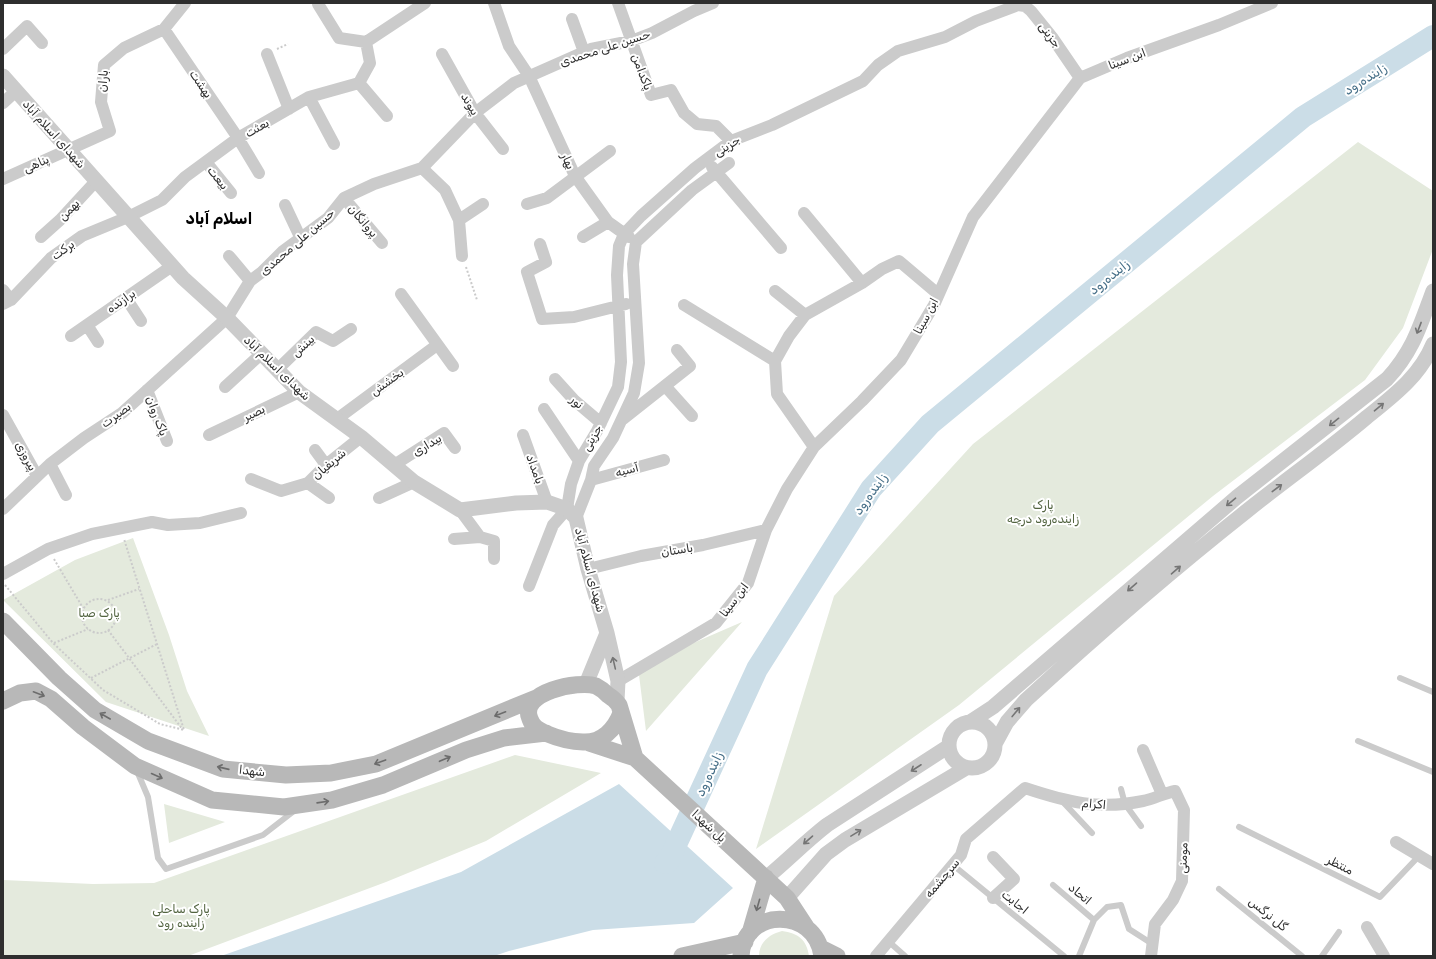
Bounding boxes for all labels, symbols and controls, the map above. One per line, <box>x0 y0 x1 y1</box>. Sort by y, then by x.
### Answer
street label: جزینی <box>1035 19 1064 51</box>
street label: حسین علی محمدی <box>558 27 652 70</box>
street label: ابن سینا <box>1106 45 1148 73</box>
street label: پاکدامن <box>628 52 655 93</box>
water label: زاینده‌رود <box>1341 60 1390 99</box>
street label: بهشت <box>187 67 215 101</box>
street label: باران <box>95 69 112 93</box>
street label: پیوند <box>457 90 482 118</box>
street label: شهدای اسلام آباد <box>18 97 88 172</box>
street label: بعثت <box>242 116 272 140</box>
street label: جزینی <box>711 133 743 160</box>
street label: بهار <box>557 150 578 172</box>
street label: پناهی <box>21 152 51 177</box>
street label: بیعت <box>204 164 232 192</box>
street label: بهمن <box>56 196 82 224</box>
street label: پروانگان <box>344 202 381 241</box>
street label: حسین علی محمدی <box>257 206 338 279</box>
district label: اسلام آباد <box>186 209 252 229</box>
street label: برکت <box>49 237 78 264</box>
water label: زاینده‌رود <box>1086 256 1133 299</box>
street label: برازنده <box>104 286 139 317</box>
street label: ابن سینا <box>911 295 941 337</box>
one-way arrow <box>1415 321 1423 333</box>
street label: بینش <box>289 332 317 360</box>
street label: شهدای اسلام آباد <box>239 333 313 405</box>
street label: بخشش <box>368 365 406 399</box>
street label: نور <box>566 392 587 412</box>
street label: پاک روان <box>142 394 171 438</box>
street label: بصیرت <box>98 399 134 431</box>
street label: بصیر <box>240 402 268 426</box>
one-way arrow <box>1374 403 1384 412</box>
one-way arrow <box>1328 418 1339 427</box>
street label: جزینی <box>579 422 606 454</box>
street label: بیداری <box>410 431 445 460</box>
street label: پیروزی <box>11 439 40 474</box>
street label: شریفیان <box>309 446 349 483</box>
street label: بامداد <box>523 452 547 486</box>
street label: آسیه <box>614 460 641 480</box>
water label: زاینده‌رود <box>850 470 891 518</box>
one-way arrow <box>1271 484 1282 492</box>
park label: پارک زاینده‌رود درچه <box>1007 498 1079 527</box>
one-way arrow <box>1226 498 1237 507</box>
street label: شهدای اسلام آباد <box>570 526 608 614</box>
street label: باستان <box>660 541 694 559</box>
one-way arrow <box>1171 565 1181 574</box>
street label: ابن سینا <box>717 580 751 620</box>
one-way arrow <box>1127 582 1138 591</box>
park label: پارک صبا <box>78 606 120 621</box>
one-way arrow <box>609 657 617 670</box>
one-way arrow <box>33 690 45 698</box>
one-way arrow <box>1011 707 1020 717</box>
one-way arrow <box>495 710 507 718</box>
one-way arrow <box>99 712 111 719</box>
water label: زاینده‌رود <box>692 749 727 799</box>
one-way arrow <box>439 754 451 762</box>
one-way arrow <box>374 758 386 766</box>
one-way arrow <box>217 763 230 771</box>
street label: شهدا <box>238 763 266 779</box>
one-way arrow <box>910 764 922 772</box>
one-way arrow <box>150 773 162 780</box>
street label: اکرام <box>1081 796 1107 814</box>
one-way arrow <box>316 798 329 806</box>
street label: پل شهدا <box>688 807 729 846</box>
one-way arrow <box>850 829 862 837</box>
one-way arrow <box>803 836 813 845</box>
street label: مومنی <box>1175 842 1192 874</box>
street label: منتظر <box>1323 852 1356 879</box>
street label: سرچشمه <box>922 855 963 901</box>
street label: اتحاد <box>1066 880 1094 908</box>
street label: اجابت <box>999 887 1031 917</box>
street label: گل نرگس <box>1245 894 1291 935</box>
one-way arrow <box>754 899 761 912</box>
park label: پارک ساحلی زاینده رود <box>152 902 210 931</box>

